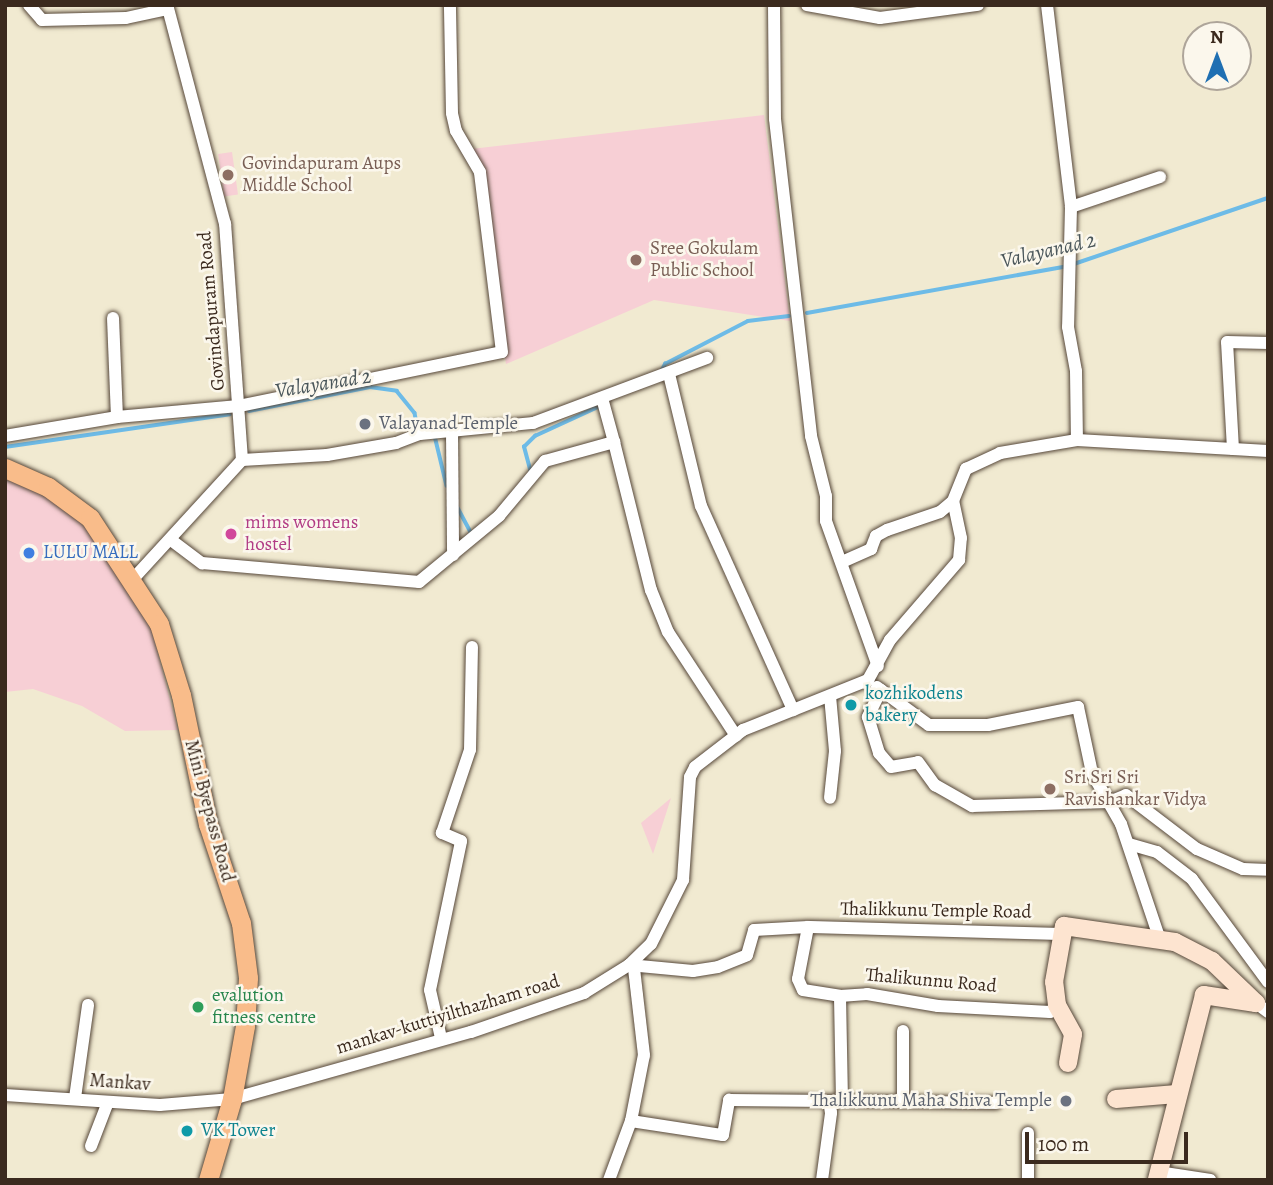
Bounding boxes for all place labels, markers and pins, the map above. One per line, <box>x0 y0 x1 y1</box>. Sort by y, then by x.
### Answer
place label: Govindapuram Aups Middle School <box>242 153 401 197</box>
marker: Govindapuram Aups Middle School <box>220 167 236 183</box>
place label: Sree Gokulam Public School <box>650 238 759 282</box>
marker: Sree Gokulam Public School <box>628 252 644 268</box>
place label: Valayanad Temple <box>379 413 518 435</box>
marker: Valayanad Temple <box>357 416 373 432</box>
place label: mims womens hostel <box>245 512 358 556</box>
marker: mims womens hostel <box>223 526 239 542</box>
place label: LULU MALL <box>43 542 138 564</box>
marker: LULU MALL <box>21 545 37 561</box>
place label: kozhikodens bakery <box>865 683 963 727</box>
marker: kozhikodens bakery <box>843 697 859 713</box>
place label: Sri Sri Sri Ravishankar Vidya <box>1064 767 1207 811</box>
marker: Sri Sri Sri Ravishankar Vidya <box>1042 781 1058 797</box>
place label: evalution fitness centre <box>212 985 316 1029</box>
marker: evalution fitness centre <box>190 999 206 1015</box>
place label: Thalikkunu Maha Shiva Temple <box>810 1090 1052 1112</box>
marker: Thalikkunu Maha Shiva Temple <box>1058 1093 1074 1109</box>
place label: VK Tower <box>201 1120 276 1142</box>
marker: VK Tower <box>179 1123 195 1139</box>

